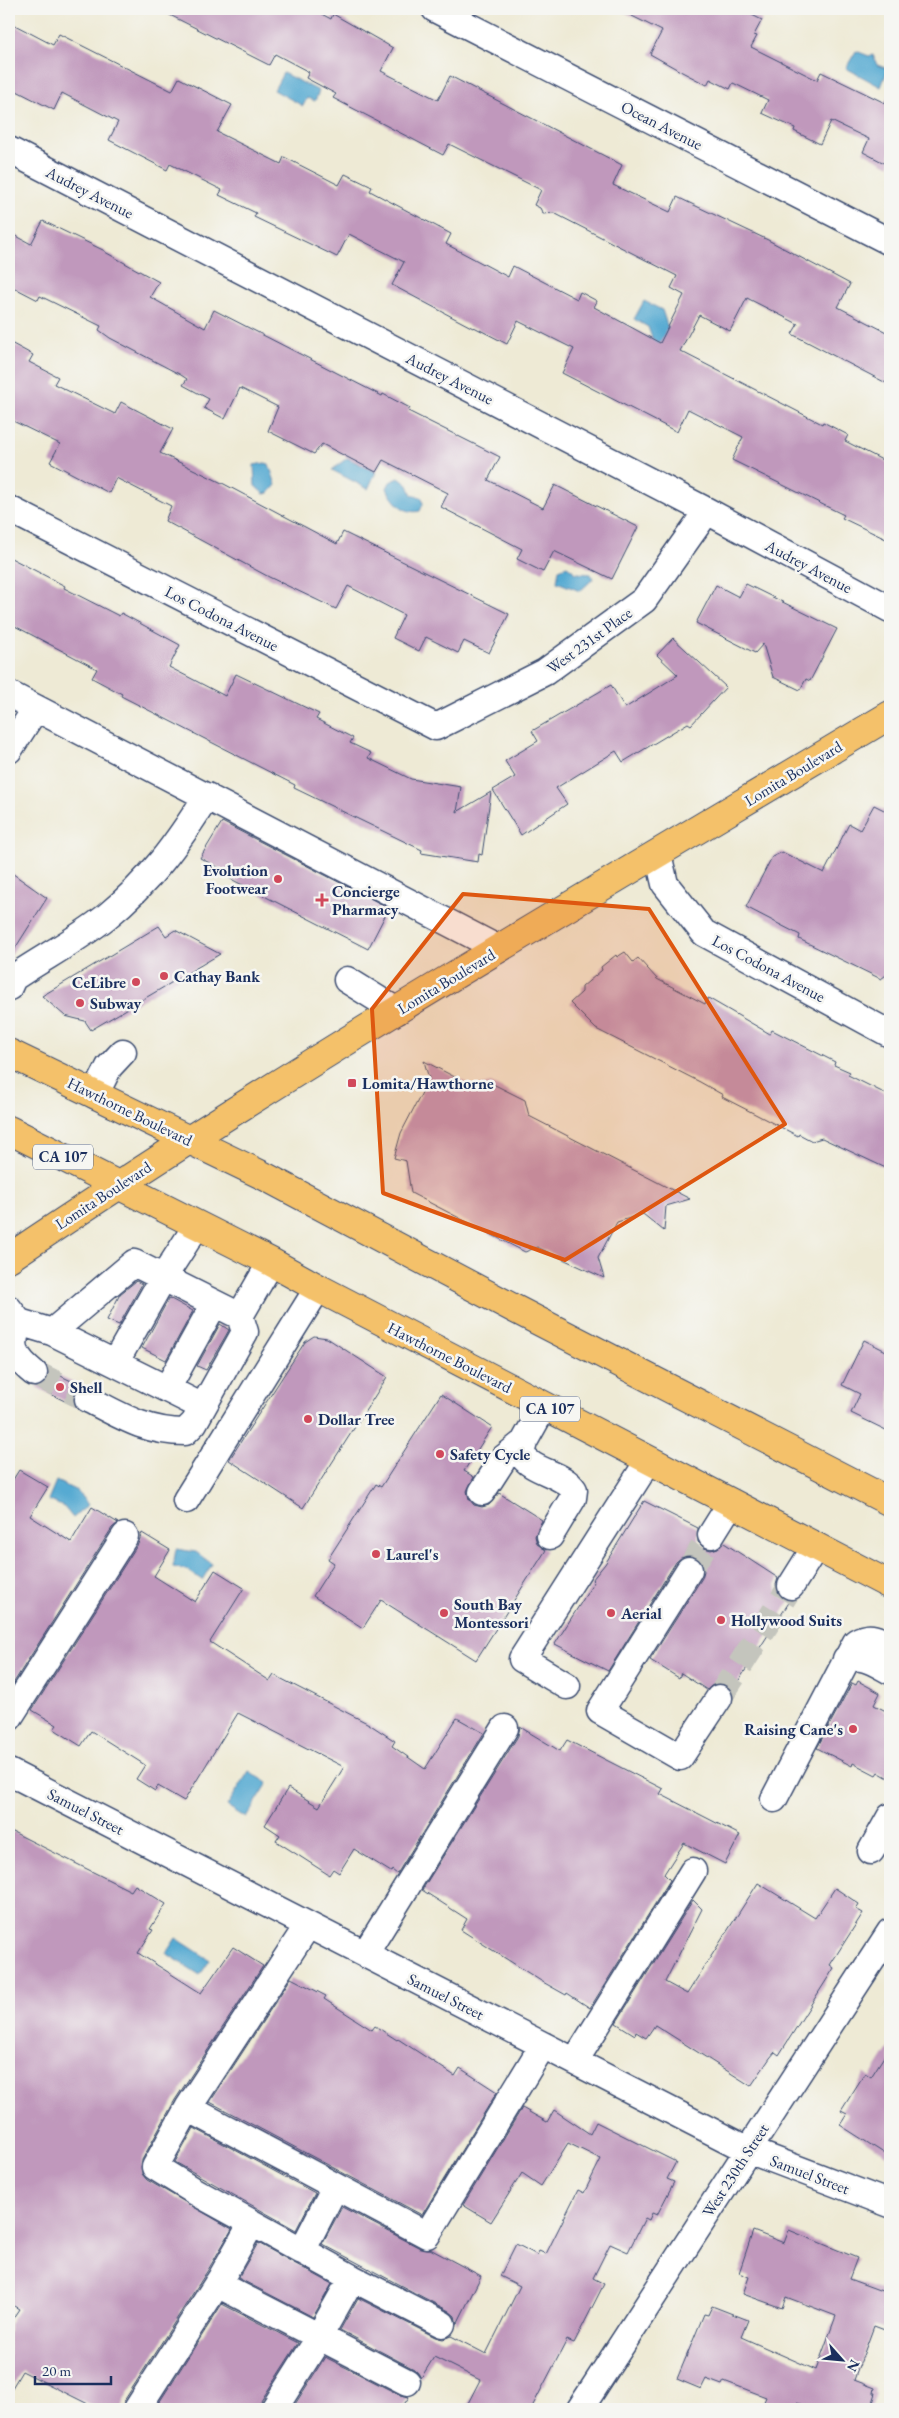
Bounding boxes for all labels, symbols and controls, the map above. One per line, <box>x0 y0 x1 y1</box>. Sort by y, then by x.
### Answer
street label: Ocean Avenue <box>618 96 706 155</box>
street label: Audrey Avenue <box>42 161 137 223</box>
street label: Audrey Avenue <box>402 347 497 409</box>
street label: Audrey Avenue <box>761 534 856 598</box>
street label: Los Codona Avenue <box>161 581 282 656</box>
street label: West 231st Place <box>542 602 636 678</box>
street label: Lomita Boulevard <box>740 735 847 811</box>
place label: Evolution Footwear <box>203 860 268 899</box>
marker: Evolution Footwear <box>272 873 284 885</box>
place label: Concierge Pharmacy <box>332 881 400 920</box>
marker: Concierge Pharmacy <box>316 894 328 906</box>
street label: Los Codona Avenue <box>709 930 829 1007</box>
street label: Lomita Boulevard <box>393 943 500 1019</box>
place label: Cathay Bank <box>174 966 260 987</box>
marker: Cathay Bank <box>158 970 170 982</box>
place label: CeLibre <box>72 972 126 993</box>
marker: CeLibre <box>130 976 142 988</box>
place label: Subway <box>90 993 141 1014</box>
marker: Subway <box>74 997 86 1009</box>
street label: Hawthorne Boulevard <box>64 1072 197 1151</box>
place label: Lomita/Hawthorne <box>362 1073 494 1094</box>
marker: Lomita/Hawthorne <box>346 1077 358 1089</box>
road number: CA 107 <box>33 1144 93 1170</box>
street label: Lomita Boulevard <box>51 1156 156 1234</box>
street label: Hawthorne Boulevard <box>384 1317 516 1398</box>
place label: Shell <box>70 1377 103 1398</box>
marker: Shell <box>54 1381 66 1393</box>
road number: CA 107 <box>520 1396 580 1422</box>
place label: Dollar Tree <box>318 1409 395 1430</box>
marker: Dollar Tree <box>302 1413 314 1425</box>
place label: Safety Cycle <box>450 1444 530 1465</box>
marker: Safety Cycle <box>434 1448 446 1460</box>
place label: Laurel's <box>386 1544 439 1565</box>
marker: Laurel's <box>370 1548 382 1560</box>
place label: South Bay Montessori <box>454 1594 529 1633</box>
place label: Aerial <box>620 1603 662 1624</box>
marker: South Bay Montessori <box>438 1607 450 1619</box>
marker: Aerial <box>605 1607 617 1619</box>
place label: Hollywood Suits <box>731 1610 842 1631</box>
marker: Hollywood Suits <box>715 1614 727 1626</box>
place label: Raising Cane's <box>744 1719 843 1740</box>
marker: Raising Cane's <box>847 1723 859 1735</box>
street label: Samuel Street <box>44 1783 128 1840</box>
street label: Samuel Street <box>404 1968 488 2025</box>
street label: West 230th Street <box>697 2120 773 2221</box>
street label: Samuel Street <box>767 2150 852 2199</box>
north arrow <box>816 2336 866 2386</box>
scale bar <box>35 2353 111 2385</box>
text: N <box>843 2357 864 2376</box>
text: 20 m <box>42 2361 71 2380</box>

